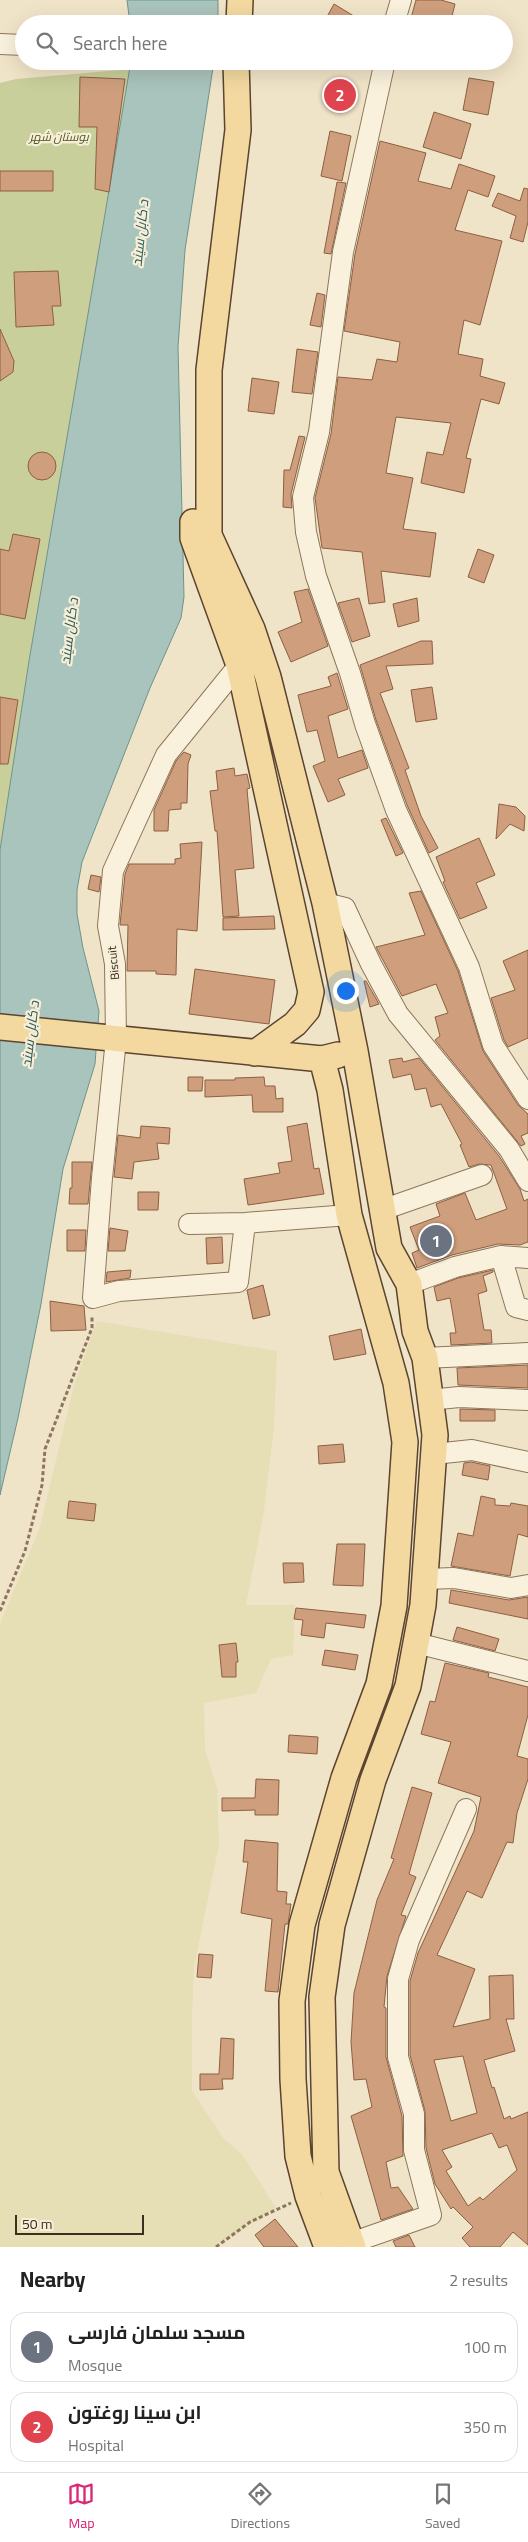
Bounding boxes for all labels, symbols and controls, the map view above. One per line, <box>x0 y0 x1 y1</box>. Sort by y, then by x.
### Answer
search box <box>15 15 513 70</box>
text: Search here <box>73 25 167 61</box>
icon: search <box>33 29 61 57</box>
pin: 2 <box>324 76 356 114</box>
park label: بوستان شهر <box>27 125 89 148</box>
water label: د کابل سيند <box>124 197 157 267</box>
water label: د کابل سيند <box>52 595 86 666</box>
street label: Biscuit <box>100 944 126 981</box>
your location <box>333 978 359 1004</box>
water label: د کابل سيند <box>13 998 47 1069</box>
pin: 1 <box>420 1222 452 1260</box>
text: 50 m <box>22 2211 52 2237</box>
scale bar <box>15 2212 144 2235</box>
text: Nearby <box>20 2260 86 2299</box>
text: 2 results <box>449 2265 508 2295</box>
text: مسجد سلمان فارسی <box>68 2314 246 2350</box>
text: 1 <box>33 2332 41 2362</box>
text: 100 m <box>463 2332 507 2362</box>
text: Mosque <box>68 2350 122 2380</box>
text: ابن سینا روغتون <box>68 2394 201 2430</box>
text: 2 <box>33 2412 41 2442</box>
text: 350 m <box>463 2412 507 2442</box>
text: Hospital <box>68 2430 124 2460</box>
tab: Map <box>67 2480 95 2536</box>
tab: Directions <box>230 2480 290 2536</box>
tab: Saved <box>425 2480 460 2536</box>

